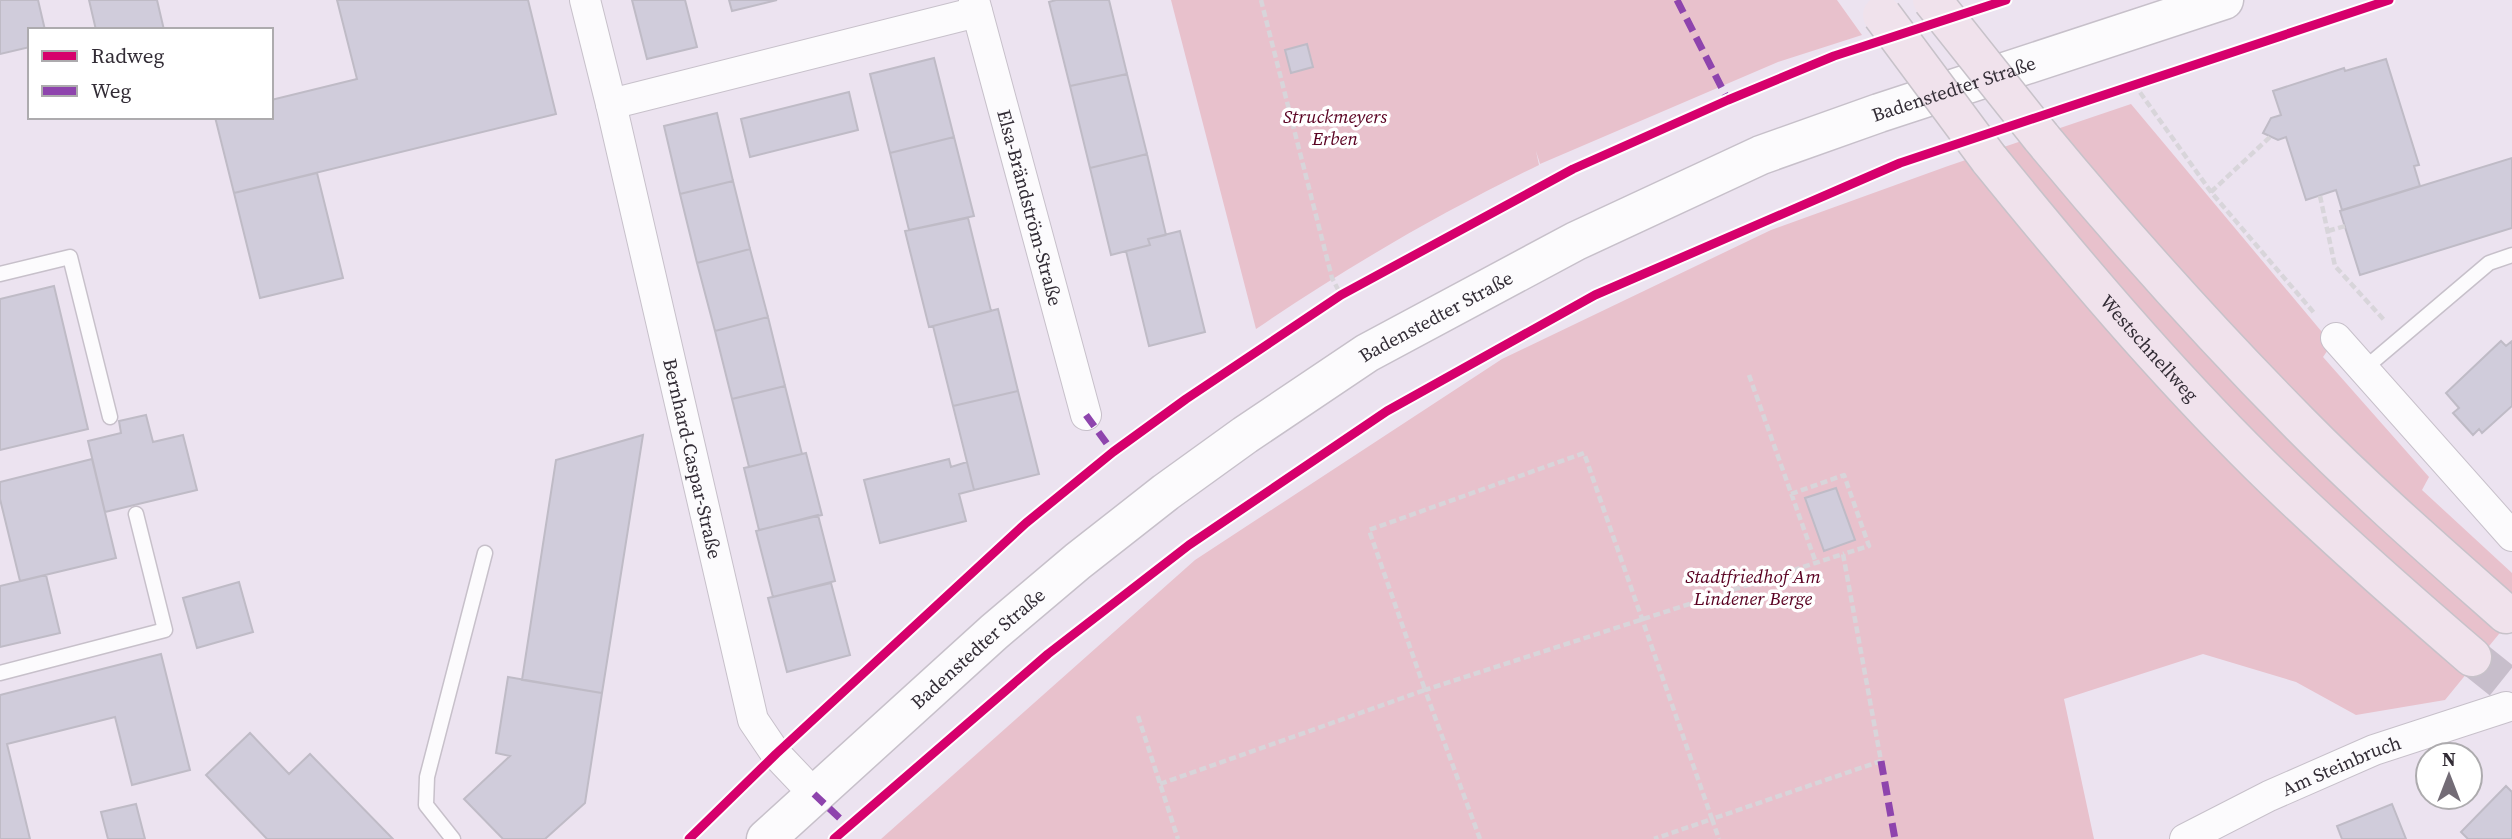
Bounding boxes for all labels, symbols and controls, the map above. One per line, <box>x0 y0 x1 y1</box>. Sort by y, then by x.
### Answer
legend <box>28 28 273 119</box>
text: Radweg <box>91 41 164 70</box>
street label: Badenstedter Straße <box>1868 50 2039 128</box>
text: Weg <box>91 76 131 105</box>
park label: Struckmeyers Erben <box>1283 103 1387 151</box>
street label: Elsa-Brändström-Straße <box>991 106 1069 309</box>
street label: Badenstedter Straße <box>1353 264 1517 368</box>
street label: Westschnellweg <box>2095 289 2205 407</box>
street label: Bernhard-Caspar-Straße <box>657 356 728 561</box>
park label: Stadtfriedhof Am Lindener Berge <box>1685 563 1821 611</box>
street label: Badenstedter Straße <box>905 582 1050 715</box>
street label: Am Steinbruch <box>2278 729 2404 802</box>
north arrow <box>2414 741 2484 811</box>
text: N <box>2442 746 2456 772</box>

